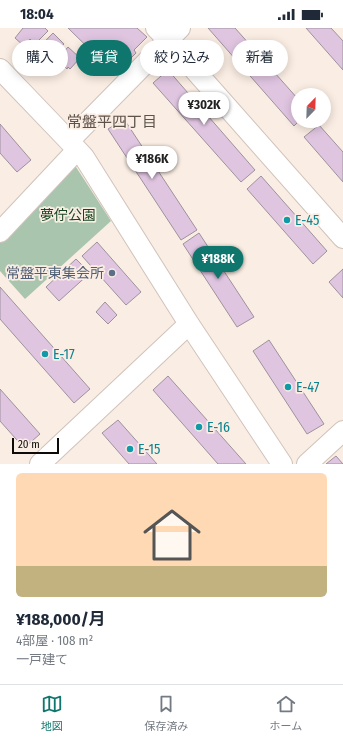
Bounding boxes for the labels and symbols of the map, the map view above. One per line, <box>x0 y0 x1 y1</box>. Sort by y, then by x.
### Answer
north arrow <box>291 88 331 128</box>
pin: ¥302K <box>176 92 232 126</box>
district label: 常盤平四丁目 <box>67 113 157 131</box>
pin: ¥186K <box>124 146 180 180</box>
park label: 夢佇公園 <box>40 207 96 224</box>
place label: E-45 <box>295 212 319 229</box>
marker: E-45 <box>282 215 292 225</box>
pin: ¥188K <box>190 246 246 280</box>
place label: 常盤平東集会所 <box>6 265 104 282</box>
marker: 常盤平東集会所 <box>107 268 117 278</box>
place label: E-17 <box>53 346 75 363</box>
marker: E-17 <box>40 349 50 359</box>
place label: E-47 <box>296 379 320 396</box>
marker: E-47 <box>283 382 293 392</box>
place label: E-16 <box>207 419 230 436</box>
marker: E-16 <box>194 422 204 432</box>
scale bar <box>12 436 59 455</box>
place label: E-15 <box>138 441 160 458</box>
marker: E-15 <box>125 444 135 454</box>

